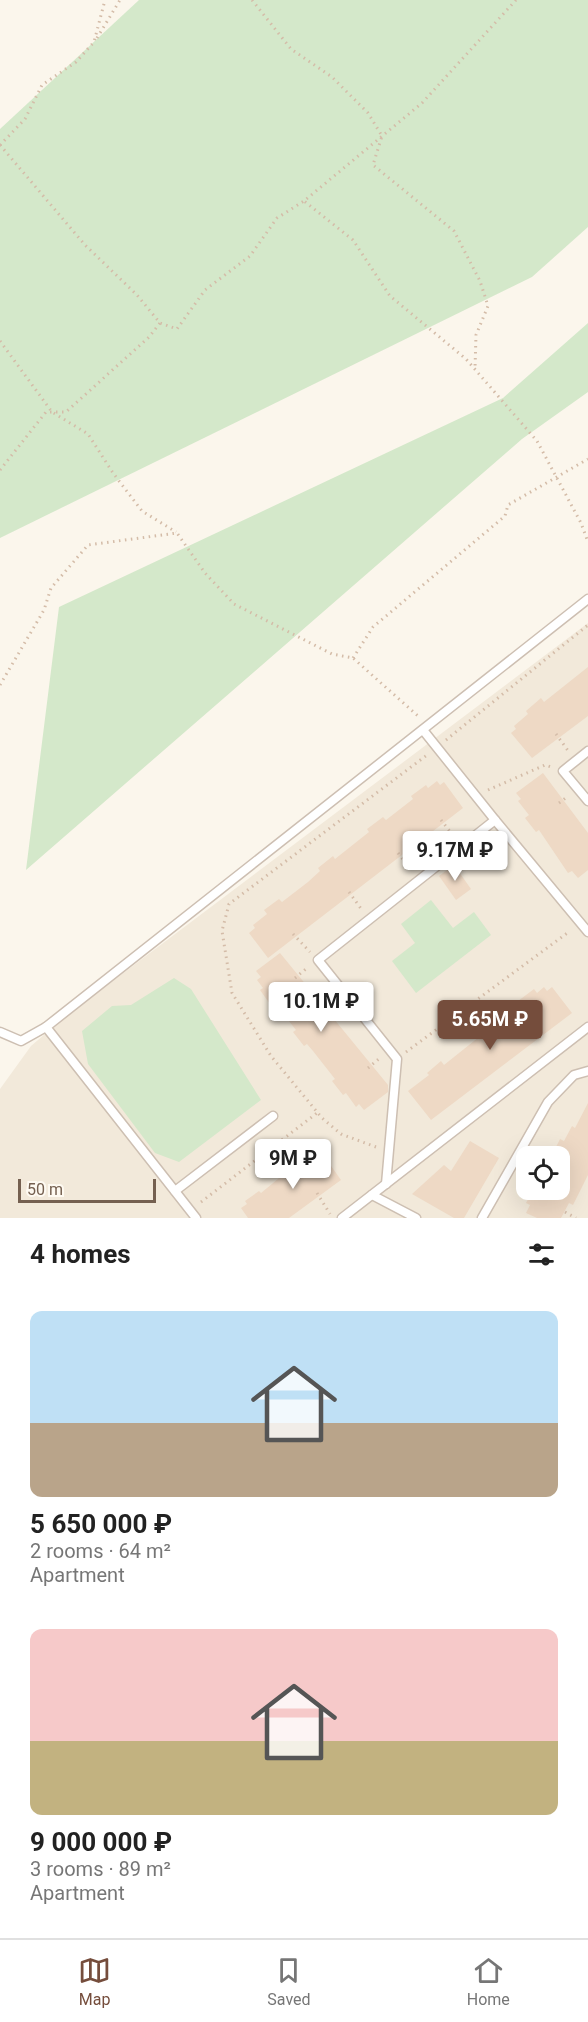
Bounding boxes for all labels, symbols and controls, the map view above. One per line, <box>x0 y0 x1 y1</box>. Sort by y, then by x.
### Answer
pin: 9.17M ₽ <box>400 831 510 882</box>
text: 9.17M ₽ <box>417 838 493 862</box>
pin: 10.1M ₽ <box>266 982 376 1033</box>
text: 10.1M ₽ <box>283 989 359 1013</box>
pin: 5.65M ₽ <box>435 1000 545 1051</box>
text: 5.65M ₽ <box>452 1007 528 1031</box>
pin: 9M ₽ <box>257 1139 329 1190</box>
text: 9M ₽ <box>269 1146 317 1170</box>
map controls <box>516 1146 570 1200</box>
button: locate <box>516 1146 570 1200</box>
scale bar <box>18 1176 156 1204</box>
text: 50 m <box>27 1180 63 1199</box>
icon: filters <box>525 1238 558 1271</box>
text: 4 homes <box>30 1239 131 1269</box>
icon: home <box>240 1350 348 1458</box>
text: 5 650 000 ₽ <box>30 1509 172 1539</box>
text: 2 rooms · 64 m² <box>30 1539 171 1563</box>
text: Apartment <box>30 1563 125 1587</box>
icon: home <box>240 1668 348 1776</box>
text: 9 000 000 ₽ <box>30 1827 172 1857</box>
text: 3 rooms · 89 m² <box>30 1857 171 1881</box>
text: Apartment <box>30 1881 125 1905</box>
tab: Map <box>78 1954 111 2009</box>
tab: Saved <box>267 1954 311 2009</box>
tab: Home <box>467 1954 510 2009</box>

